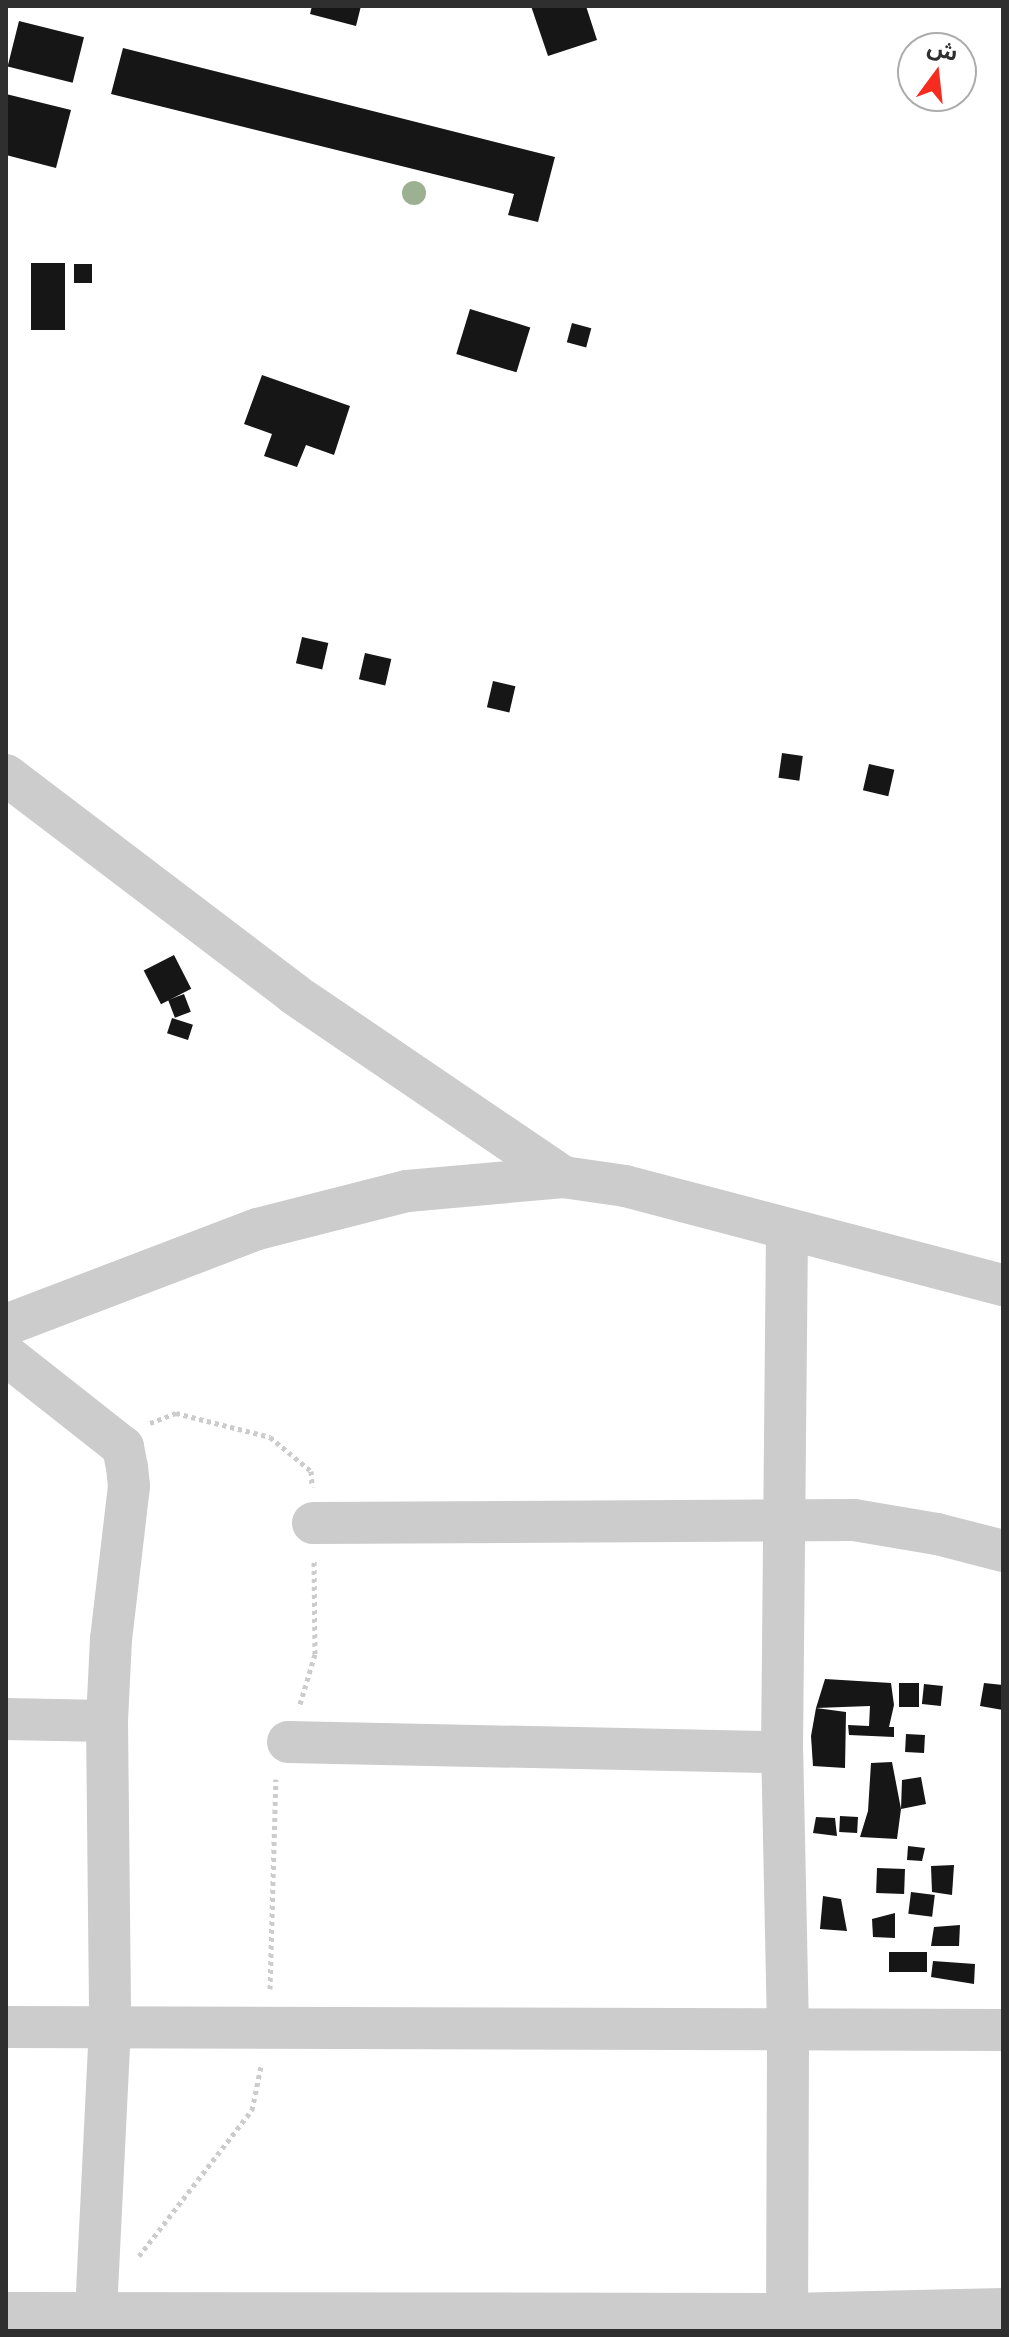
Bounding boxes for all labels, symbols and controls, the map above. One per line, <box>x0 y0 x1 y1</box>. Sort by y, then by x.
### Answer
text: ش <box>924 31 961 70</box>
north arrow <box>897 32 977 112</box>

